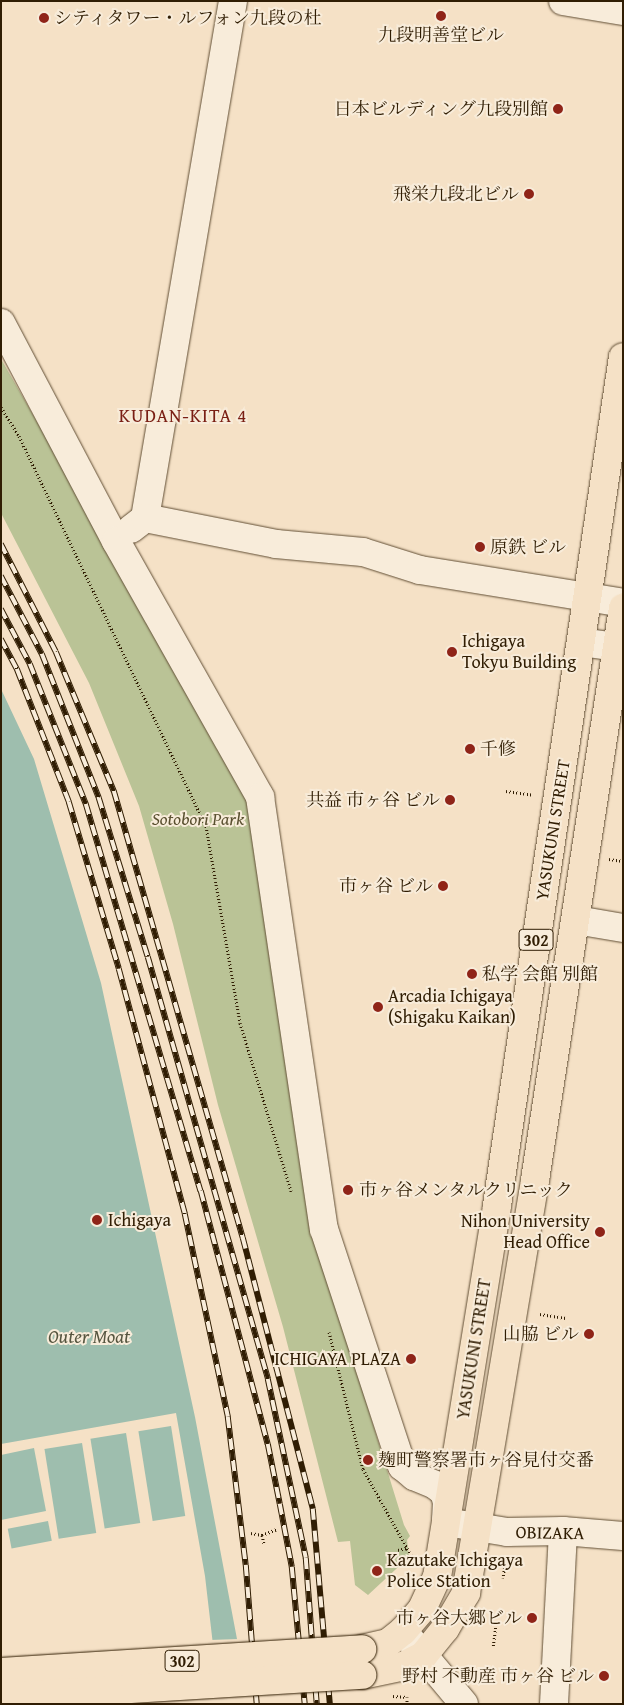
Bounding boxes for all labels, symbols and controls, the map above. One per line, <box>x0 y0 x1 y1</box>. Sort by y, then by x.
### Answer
place label: シティタワー・ルフォン九段の杜 <box>54 7 324 29</box>
marker: 九段明善堂ビル <box>435 10 447 22</box>
marker: シティタワー・ルフォン九段の杜 <box>38 12 50 24</box>
place label: 九段明善堂ビル <box>378 24 504 46</box>
place label: 日本ビルディング九段別館 <box>332 98 548 120</box>
marker: 日本ビルディング九段別館 <box>552 103 564 115</box>
place label: 飛栄九段北ビル <box>393 183 519 205</box>
marker: 飛栄九段北ビル <box>523 188 535 200</box>
district label: KUDAN-KITA 4 <box>117 405 249 427</box>
place label: 原鉄 ビル <box>490 536 566 558</box>
marker: 原鉄 ビル <box>474 541 486 553</box>
place label: Ichigaya Tokyu Building <box>462 631 576 674</box>
marker: Ichigaya Tokyu Building <box>446 646 458 658</box>
place label: 千修 <box>480 738 516 760</box>
marker: 千修 <box>464 743 476 755</box>
street label: YASUKUNI STREET <box>531 758 575 902</box>
place label: 共益 市ヶ谷 ビル <box>306 789 440 811</box>
marker: 共益 市ヶ谷 ビル <box>444 794 456 806</box>
park label: Sotobori Park <box>152 808 244 830</box>
place label: 市ヶ谷 ビル <box>339 875 433 897</box>
marker: 市ヶ谷 ビル <box>437 880 449 892</box>
road number: 302 <box>518 926 554 954</box>
place label: 私学 会館 別館 <box>482 963 598 985</box>
marker: 私学 会館 別館 <box>466 968 478 980</box>
place label: Arcadia Ichigaya (Shigaku Kaikan) <box>388 986 516 1028</box>
marker: Arcadia Ichigaya (Shigaku Kaikan) <box>372 1001 384 1013</box>
place label: 市ヶ谷メンタルクリニック <box>359 1179 575 1201</box>
marker: 市ヶ谷メンタルクリニック <box>341 1183 355 1197</box>
place label: Ichigaya <box>108 1209 171 1231</box>
place label: Nihon University Head Office <box>461 1211 590 1254</box>
marker: Ichigaya <box>90 1213 104 1227</box>
marker: Nihon University Head Office <box>594 1226 606 1238</box>
street label: YASUKUNI STREET <box>452 1277 496 1421</box>
place label: 山脇 ビル <box>503 1323 579 1345</box>
water label: Outer Moat <box>48 1326 130 1348</box>
marker: 山脇 ビル <box>583 1328 595 1340</box>
place label: ICHIGAYA PLAZA <box>274 1348 401 1370</box>
marker: ICHIGAYA PLAZA <box>405 1353 417 1365</box>
place label: 麹町警察署市ヶ谷見付交番 <box>378 1449 594 1471</box>
marker: 麹町警察署市ヶ谷見付交番 <box>362 1454 374 1466</box>
street label: OBIZAKA <box>515 1522 585 1544</box>
place label: Kazutake Ichigaya Police Station <box>387 1550 523 1592</box>
marker: Kazutake Ichigaya Police Station <box>371 1565 383 1577</box>
place label: 市ヶ谷大郷ビル <box>396 1607 522 1629</box>
marker: 市ヶ谷大郷ビル <box>526 1612 538 1624</box>
road number: 302 <box>164 1648 200 1674</box>
place label: 野村 不動産 市ヶ谷 ビル <box>402 1665 594 1687</box>
marker: 野村 不動産 市ヶ谷 ビル <box>598 1670 610 1682</box>

